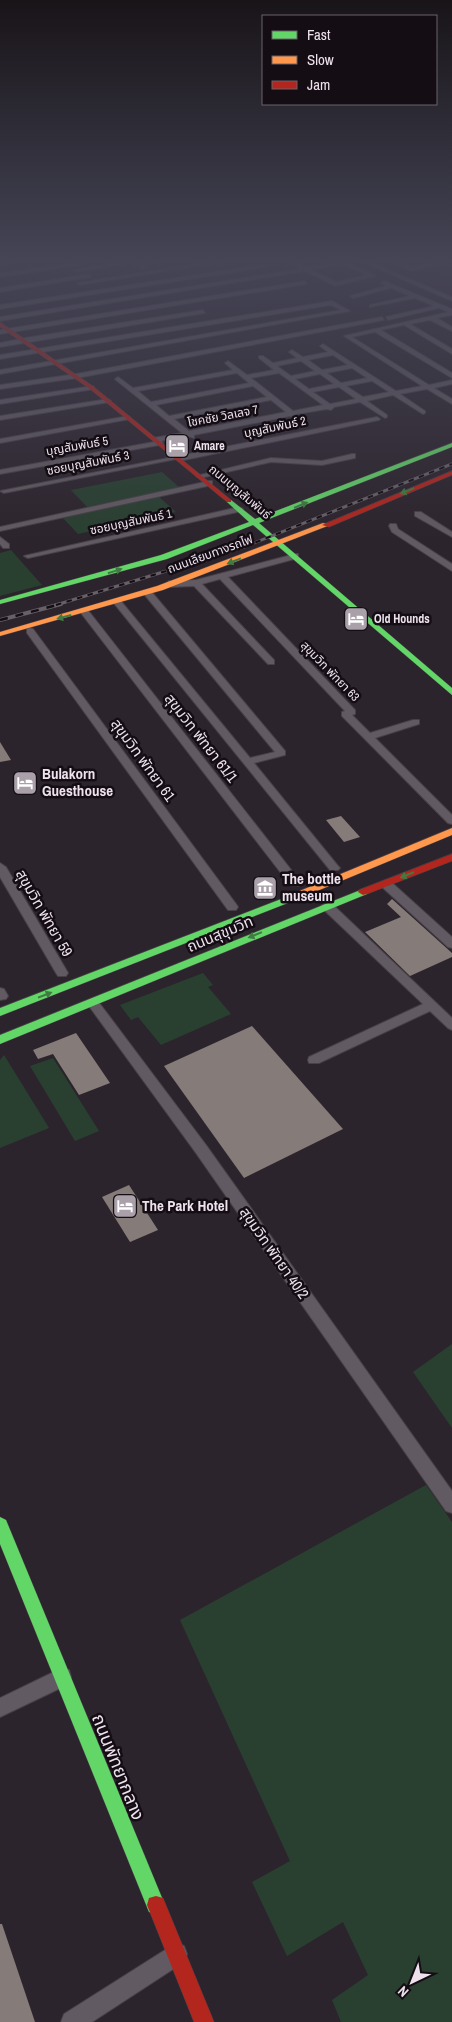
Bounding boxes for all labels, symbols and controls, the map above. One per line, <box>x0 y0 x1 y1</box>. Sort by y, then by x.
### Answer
legend <box>262 15 437 105</box>
text: Fast <box>307 24 331 45</box>
text: Slow <box>307 49 334 70</box>
text: Jam <box>307 74 330 95</box>
street label: โชคชัย วิลเลจ 7 <box>186 401 260 431</box>
street label: บุญสัมพันธ์ 2 <box>243 413 307 441</box>
street label: บุญสัมพันธ์ 5 <box>45 433 110 459</box>
hotel icon: Amare <box>164 433 190 459</box>
place label: Amare <box>194 438 225 454</box>
street label: ซอยบุญสัมพันธ์ 3 <box>45 447 131 479</box>
street label: ถนนบุญสัมพันธ์ <box>206 461 275 523</box>
one-way arrow <box>399 487 414 495</box>
one-way arrow <box>294 501 309 509</box>
street label: ซอยบุญสัมพันธ์ 1 <box>88 505 174 539</box>
street label: ถนนเลียบทางรถไฟ <box>165 531 255 577</box>
one-way arrow <box>227 557 242 565</box>
one-way arrow <box>107 567 122 575</box>
hotel icon: Old Hounds <box>343 606 369 632</box>
place label: Old Hounds <box>374 611 430 627</box>
one-way arrow <box>56 613 71 621</box>
street label: สุขุมวิท พัทยา 63 <box>297 637 363 705</box>
street label: สุขุมวิท พัทยา 61/1 <box>160 689 243 787</box>
street label: สุขุมวิท พัทยา 61 <box>106 714 181 805</box>
place label: Bulakorn Guesthouse <box>42 763 113 801</box>
hotel icon: Bulakorn Guesthouse <box>12 770 38 796</box>
street label: สุขุมวิท พัทยา 59 <box>11 865 78 960</box>
place label: The bottle museum <box>282 868 341 906</box>
one-way arrow <box>400 872 414 880</box>
museum icon: The bottle museum <box>252 875 278 901</box>
street label: ถนนสุขุมวิท <box>184 910 256 957</box>
one-way arrow <box>248 931 263 939</box>
one-way arrow <box>38 990 53 998</box>
hotel icon: The Park Hotel <box>112 1193 138 1219</box>
place label: The Park Hotel <box>142 1195 228 1216</box>
street label: สุขุมวิท พัทยา 40/2 <box>235 1203 314 1303</box>
street label: ถนนพัทยากลาง <box>86 1710 151 1824</box>
north arrow <box>387 1957 437 2007</box>
text: N <box>394 1982 412 2001</box>

